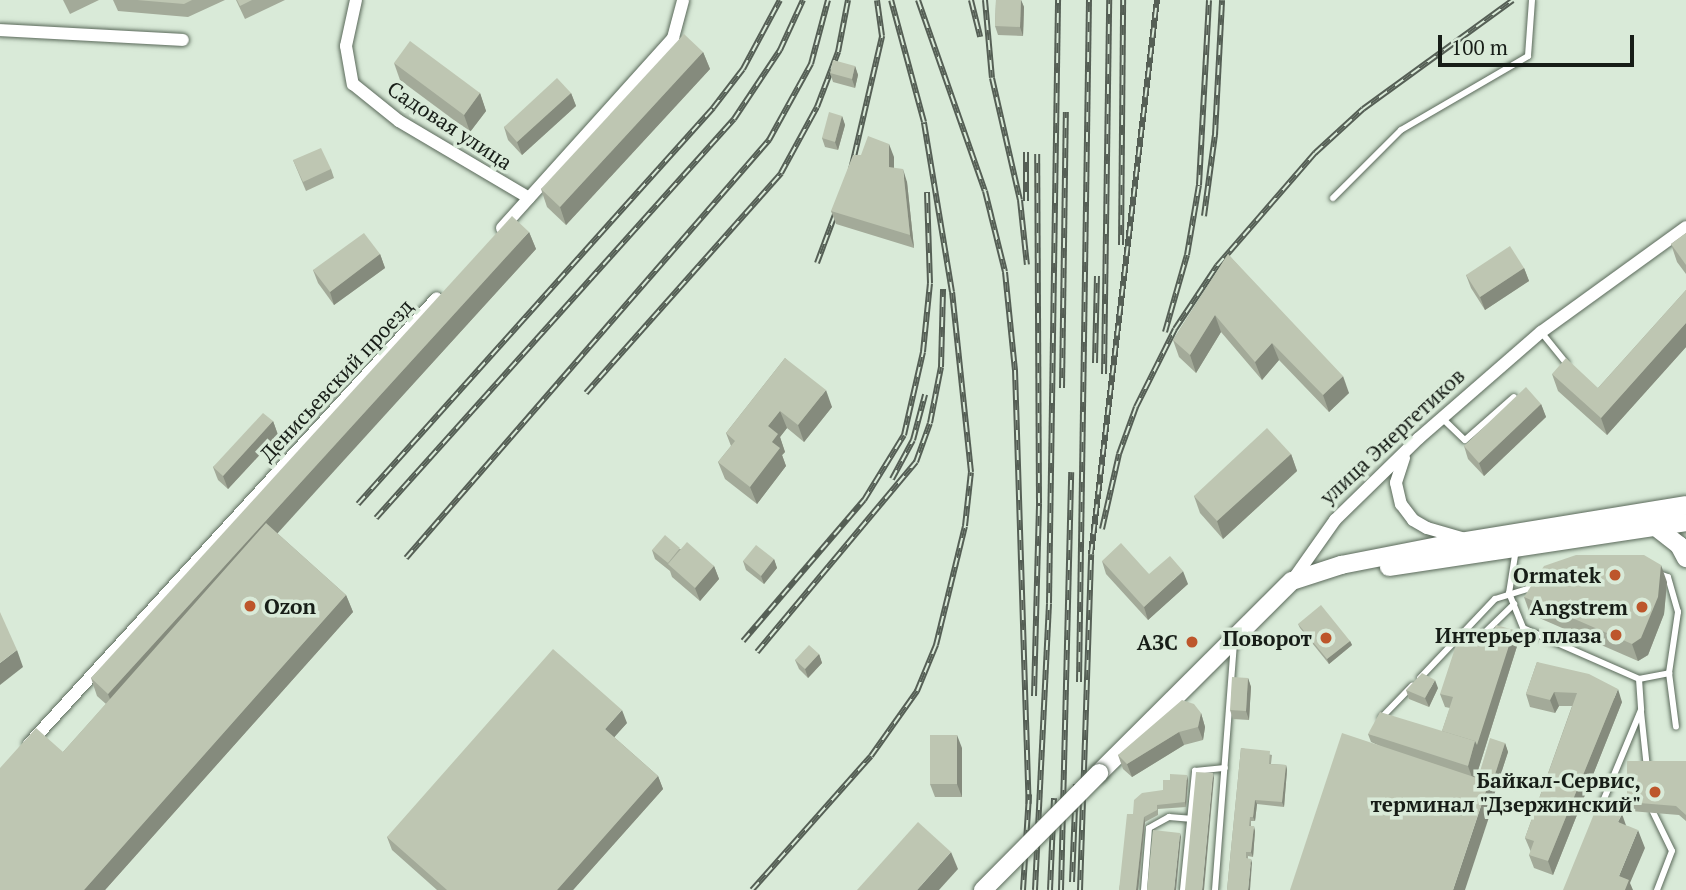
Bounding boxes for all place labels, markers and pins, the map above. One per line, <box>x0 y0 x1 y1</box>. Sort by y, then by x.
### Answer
place label: Ormatek <box>1513 562 1601 588</box>
marker: Ormatek <box>1607 567 1623 583</box>
place label: Ozon <box>264 593 316 619</box>
place label: Angstrem <box>1530 594 1628 620</box>
marker: Ozon <box>242 598 258 614</box>
marker: Angstrem <box>1634 599 1650 615</box>
place label: Интерьер плаза <box>1435 622 1602 648</box>
place label: Поворот <box>1223 625 1312 651</box>
marker: Интерьер плаза <box>1608 627 1624 643</box>
place label: АЗС <box>1137 629 1178 655</box>
marker: Поворот <box>1318 630 1334 646</box>
marker: АЗС <box>1184 634 1200 650</box>
place label: Байкал-Сервис, терминал "Дзержинский" <box>1370 767 1641 817</box>
marker: Байкал-Сервис, терминал "Дзержинский" <box>1647 784 1663 800</box>

